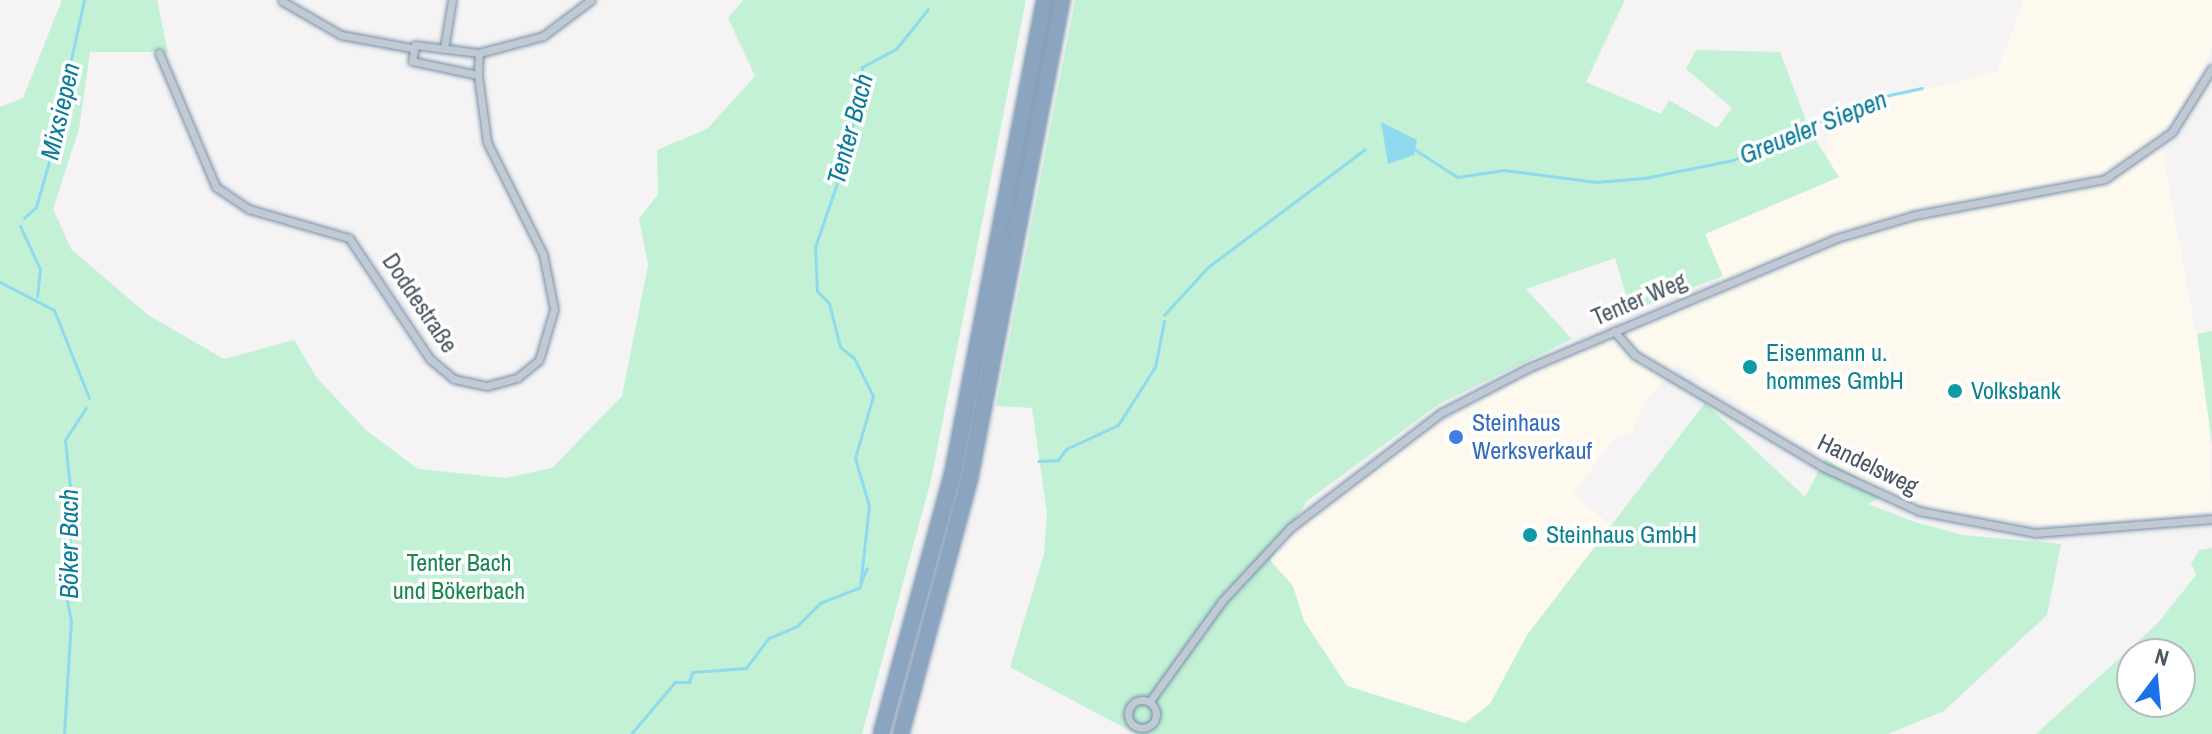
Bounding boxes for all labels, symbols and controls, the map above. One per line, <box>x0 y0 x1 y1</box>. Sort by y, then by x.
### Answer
water label: Mixsiepen <box>34 60 86 162</box>
water label: Tenter Bach <box>820 70 880 188</box>
water label: Greueler Siepen <box>1735 83 1891 171</box>
street label: Doddestraße <box>376 248 464 358</box>
street label: Tenter Weg <box>1587 266 1691 332</box>
place label: Eisenmann u. hommes GmbH <box>1766 339 1904 395</box>
marker: Eisenmann u. hommes GmbH <box>1741 358 1759 376</box>
place label: Volksbank <box>1971 377 2061 405</box>
marker: Volksbank <box>1946 382 1964 400</box>
place label: Steinhaus Werksverkauf <box>1472 409 1592 465</box>
street label: Handelsweg <box>1813 427 1923 501</box>
marker: Steinhaus Werksverkauf <box>1447 428 1465 446</box>
water label: Böker Bach <box>53 489 85 599</box>
place label: Steinhaus GmbH <box>1546 521 1697 549</box>
marker: Steinhaus GmbH <box>1521 526 1539 544</box>
park label: Tenter Bach und Bökerbach <box>393 549 525 605</box>
north arrow <box>2116 638 2196 718</box>
text: N <box>2152 641 2172 673</box>

